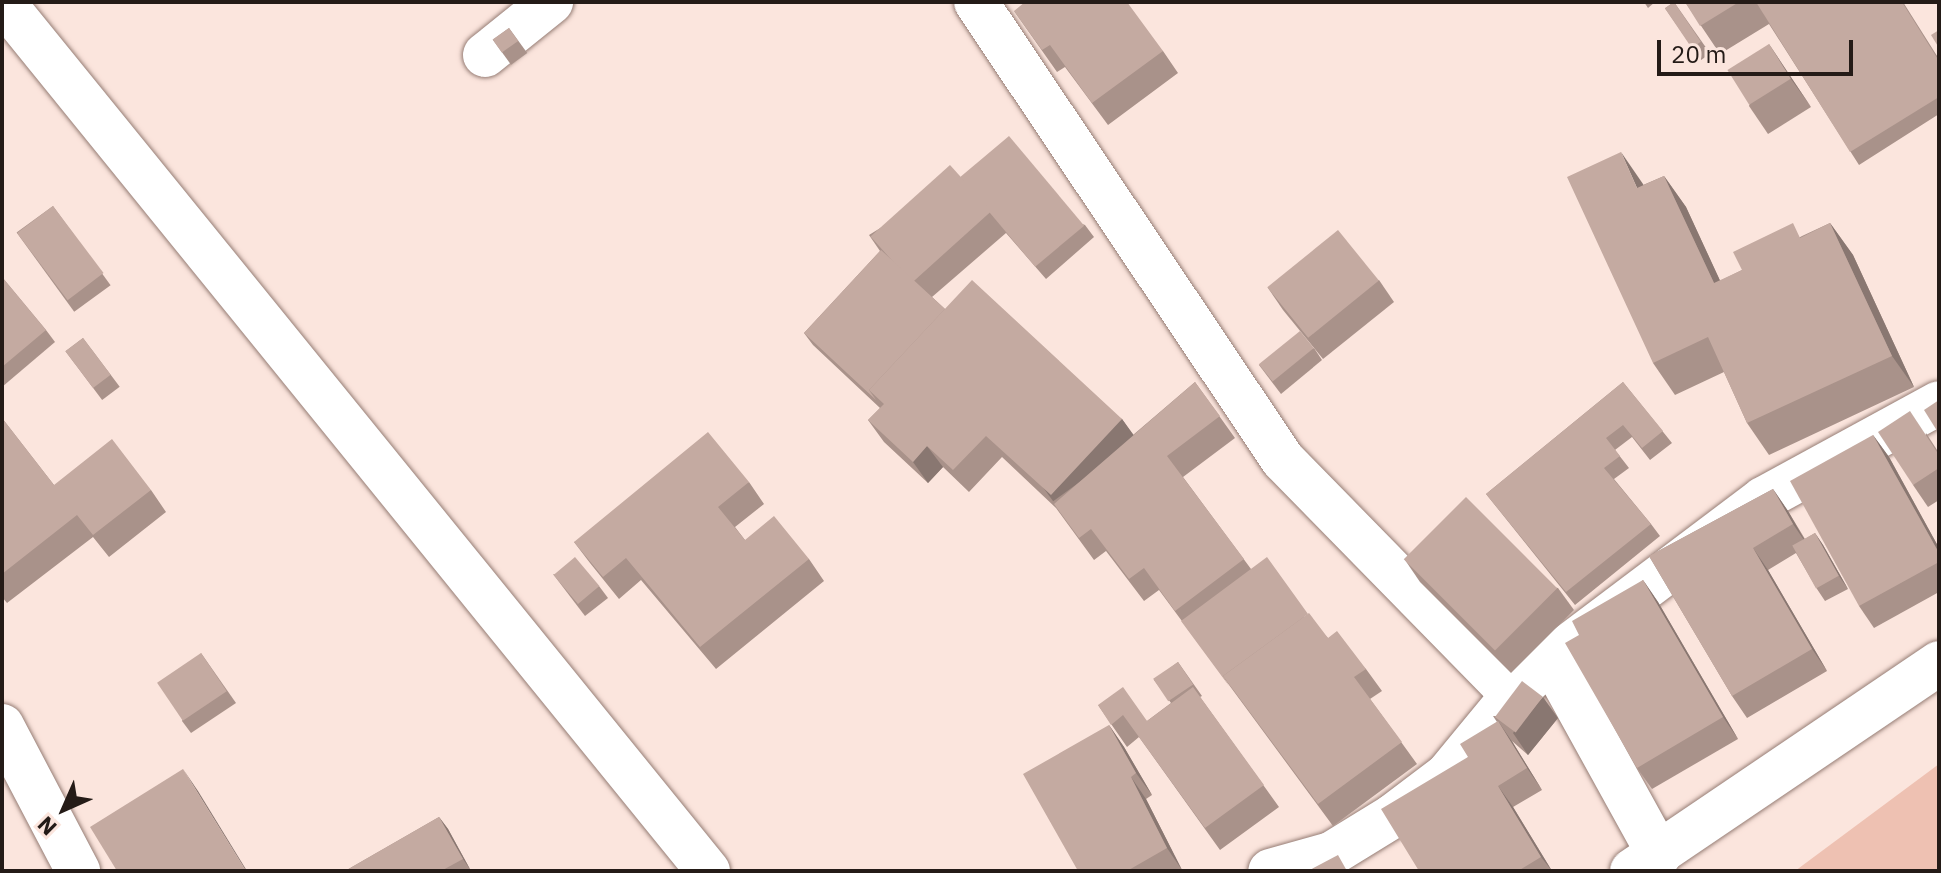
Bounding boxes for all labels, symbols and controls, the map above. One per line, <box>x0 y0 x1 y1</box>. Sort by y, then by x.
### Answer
scale bar <box>1661 24 1857 74</box>
text: 20 m <box>1671 38 1726 70</box>
north arrow <box>24 769 104 849</box>
text: N <box>31 810 63 842</box>

